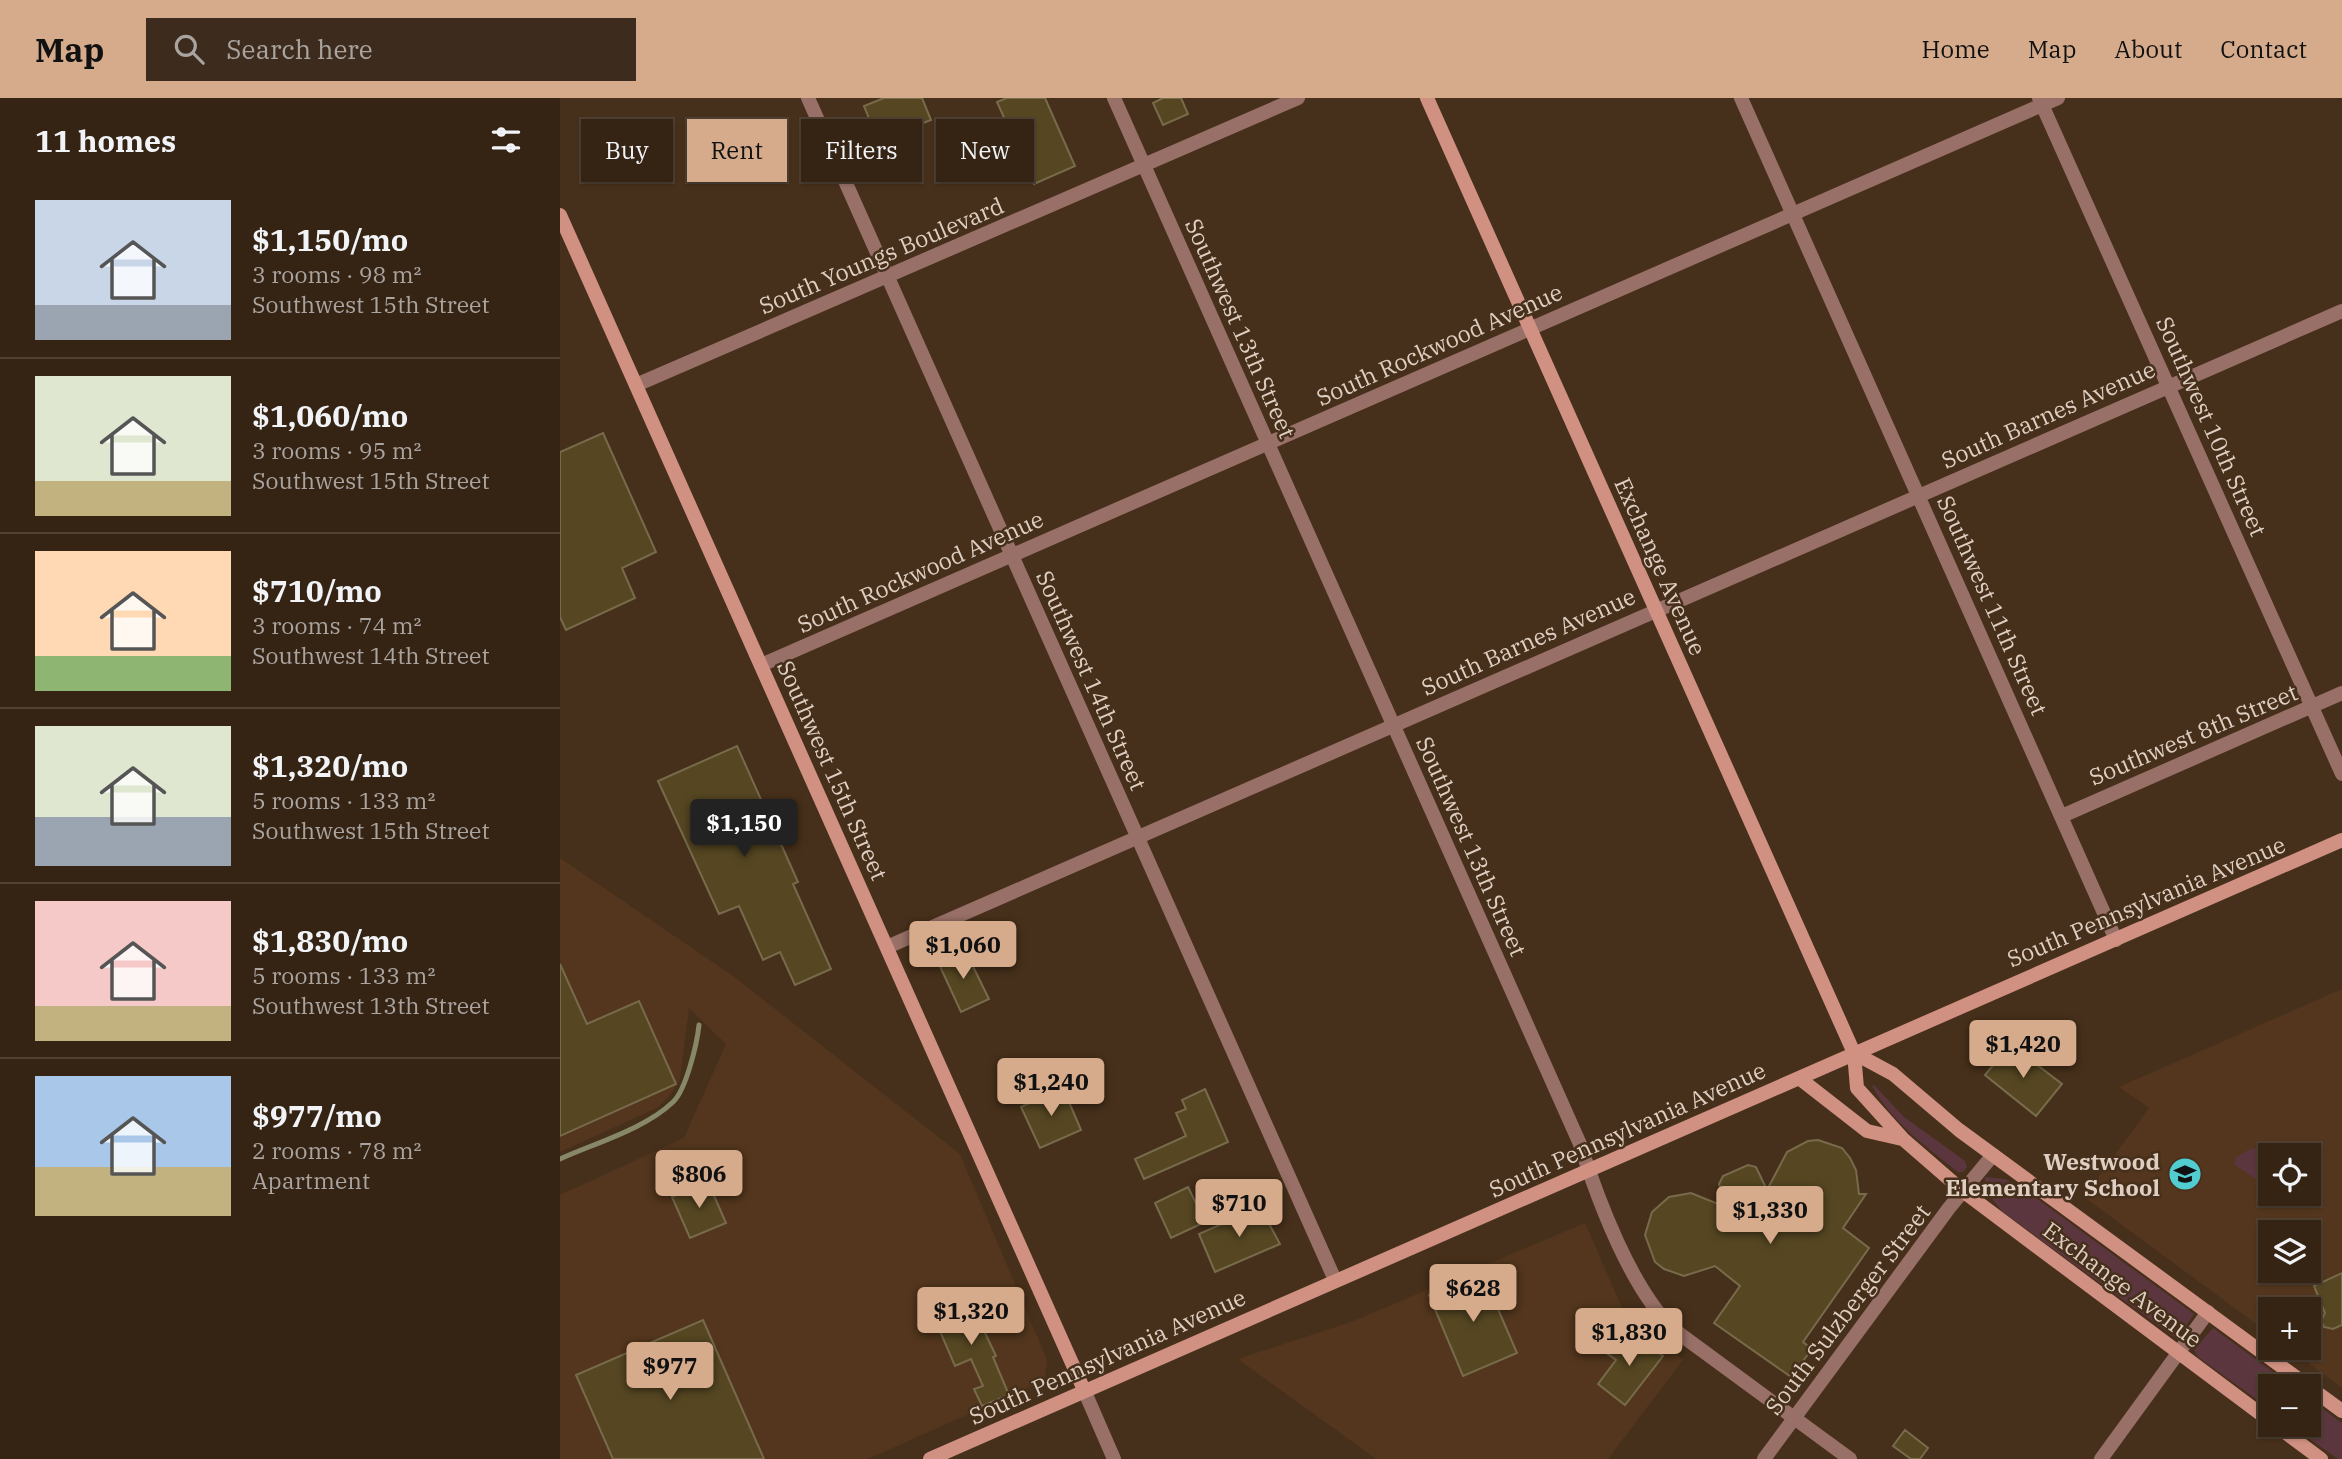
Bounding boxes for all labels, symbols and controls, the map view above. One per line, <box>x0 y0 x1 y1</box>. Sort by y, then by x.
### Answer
search box <box>146 18 636 81</box>
text: Map <box>35 28 104 71</box>
icon: search <box>170 30 208 68</box>
text: Search here <box>226 32 373 66</box>
text: Home <box>1922 33 1990 65</box>
text: Map <box>2028 33 2076 65</box>
text: About <box>2114 33 2182 65</box>
text: Contact <box>2220 33 2307 65</box>
chip: Buy <box>581 119 673 182</box>
chip: Rent <box>687 119 787 182</box>
chip: Filters <box>801 119 922 182</box>
chip: New <box>936 119 1034 182</box>
text: 11 homes <box>35 121 176 160</box>
icon: filters <box>487 121 525 159</box>
street label: South Youngs Boulevard <box>754 190 1008 320</box>
street label: Southwest 13th Street <box>1179 213 1303 443</box>
text: $1,150/mo <box>252 220 408 259</box>
icon: home <box>91 228 175 312</box>
text: 3 rooms · 98 m² <box>252 259 422 289</box>
street label: South Rockwood Avenue <box>1311 276 1567 412</box>
text: Southwest 15th Street <box>252 289 490 319</box>
street label: Southwest 10th Street <box>2150 311 2274 541</box>
street label: South Barnes Avenue <box>1936 353 2160 475</box>
text: $1,060/mo <box>252 396 408 435</box>
icon: home <box>91 404 175 488</box>
text: 3 rooms · 95 m² <box>252 435 422 465</box>
text: Southwest 15th Street <box>252 465 490 495</box>
street label: Exchange Avenue <box>1608 472 1714 660</box>
street label: Southwest 11th Street <box>1931 490 2055 720</box>
street label: South Rockwood Avenue <box>792 503 1048 639</box>
street label: Southwest 14th Street <box>1030 565 1154 795</box>
text: $710/mo <box>252 571 382 610</box>
icon: home <box>91 579 175 663</box>
street label: South Barnes Avenue <box>1416 580 1640 702</box>
text: 3 rooms · 74 m² <box>252 610 422 640</box>
text: Southwest 14th Street <box>252 640 490 670</box>
street label: Southwest 15th Street <box>771 655 895 885</box>
street label: Southwest 8th Street <box>2084 676 2302 792</box>
street label: Southwest 13th Street <box>1410 731 1534 961</box>
text: $1,320/mo <box>252 746 408 785</box>
icon: home <box>91 754 175 838</box>
text: 5 rooms · 133 m² <box>252 785 435 815</box>
pin: $1,150 <box>687 800 801 859</box>
text: $1,150 <box>706 807 782 837</box>
text: Southwest 15th Street <box>252 815 490 845</box>
street label: South Pennsylvania Avenue <box>2002 829 2290 973</box>
text: $1,830/mo <box>252 921 408 960</box>
pin: $1,060 <box>906 922 1020 981</box>
icon: home <box>91 929 175 1013</box>
text: $1,060 <box>925 929 1001 959</box>
text: 5 rooms · 133 m² <box>252 960 435 990</box>
text: Southwest 13th Street <box>252 990 490 1020</box>
pin: $1,420 <box>1966 1020 2080 1080</box>
text: $1,420 <box>1985 1028 2061 1058</box>
street label: South Pennsylvania Avenue <box>1484 1054 1770 1204</box>
pin: $1,240 <box>994 1058 1108 1118</box>
text: $1,240 <box>1013 1066 1089 1096</box>
text: $977/mo <box>252 1096 382 1135</box>
icon: home <box>91 1104 175 1188</box>
text: 2 rooms · 78 m² <box>252 1135 422 1165</box>
map controls <box>2258 1143 2321 1437</box>
button: locate <box>2258 1143 2321 1206</box>
place label: Westwood Elementary School <box>1945 1146 2160 1202</box>
pin: $806 <box>658 1150 740 1210</box>
school or university icon: Westwood Elementary School <box>2166 1155 2204 1193</box>
text: $806 <box>671 1158 727 1188</box>
text: Apartment <box>252 1165 370 1195</box>
pin: $710 <box>1198 1180 1280 1239</box>
pin: $1,330 <box>1713 1186 1827 1246</box>
text: $710 <box>1211 1187 1267 1217</box>
text: $1,330 <box>1732 1194 1808 1224</box>
street label: South Sulzberger Street <box>1758 1198 1936 1420</box>
street label: Exchange Avenue <box>2037 1214 2209 1354</box>
button: layers <box>2258 1220 2321 1283</box>
pin: $628 <box>1432 1264 1514 1324</box>
text: $628 <box>1445 1272 1501 1302</box>
street label: South Pennsylvania Avenue <box>964 1281 1250 1431</box>
pin: $1,320 <box>914 1288 1028 1347</box>
text: $1,320 <box>933 1295 1009 1325</box>
button: + <box>2258 1297 2321 1360</box>
pin: $1,830 <box>1572 1308 1686 1368</box>
text: $1,830 <box>1591 1316 1667 1346</box>
pin: $977 <box>629 1342 711 1402</box>
text: $977 <box>642 1350 698 1380</box>
button: − <box>2258 1374 2321 1437</box>

